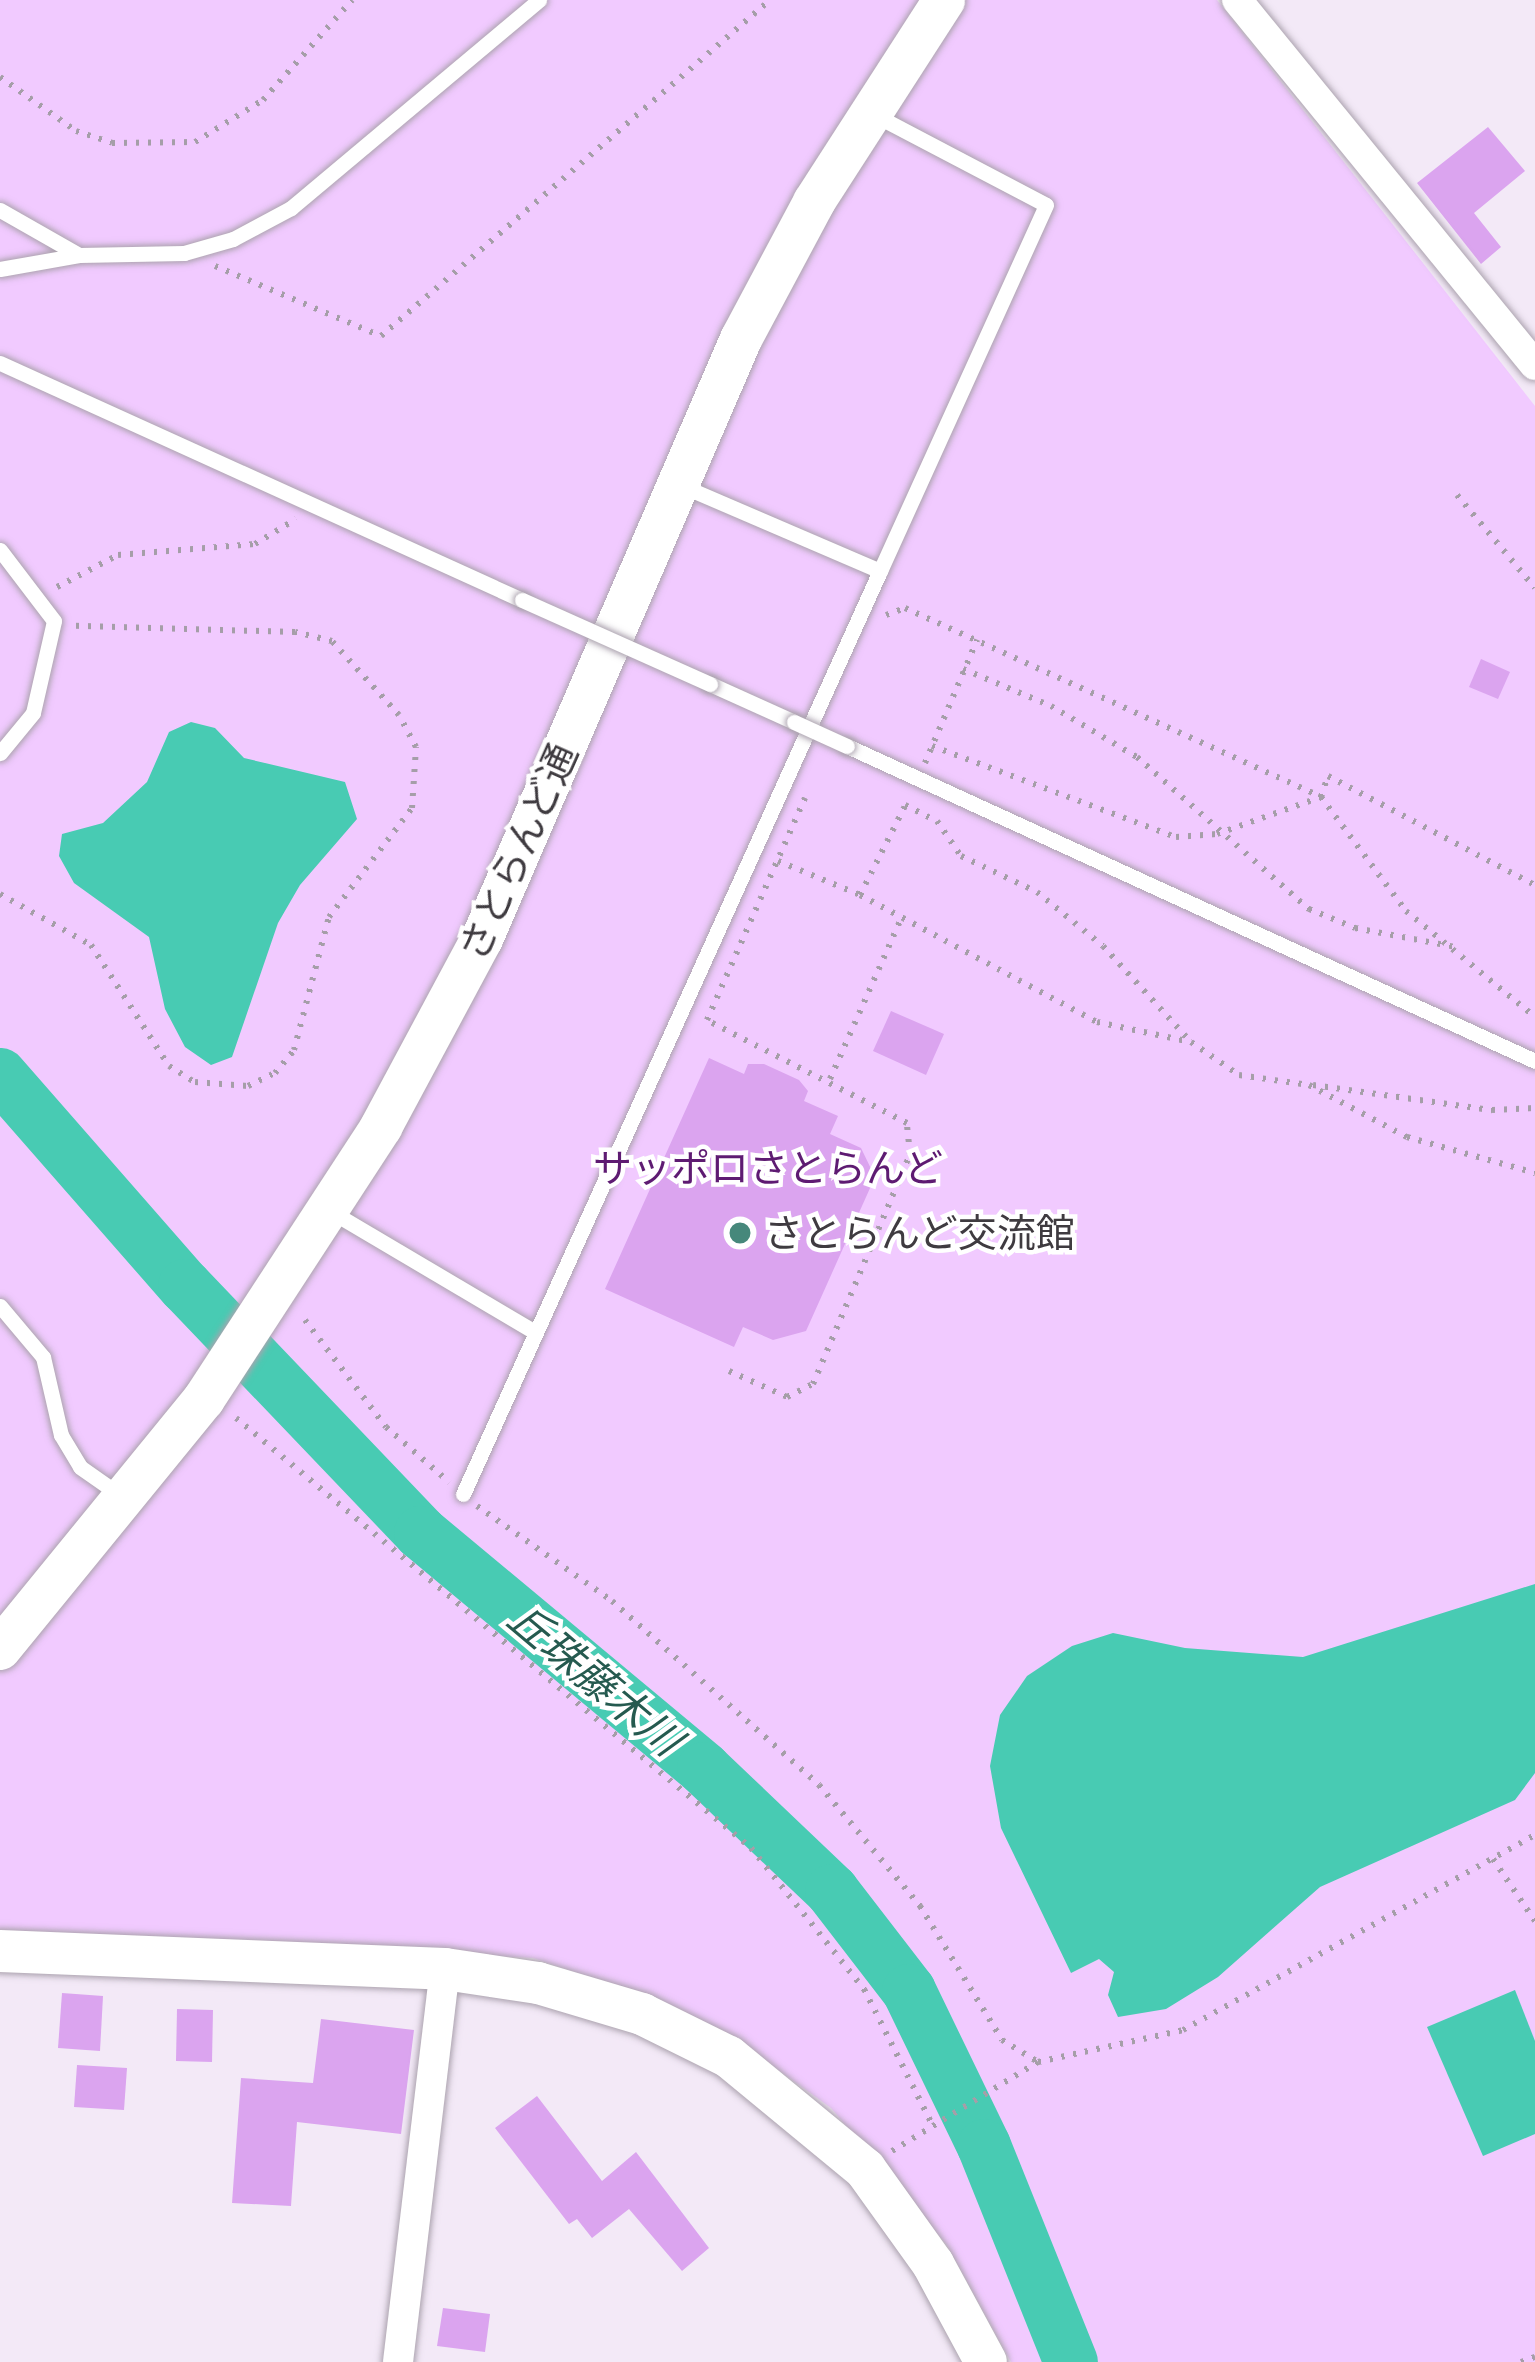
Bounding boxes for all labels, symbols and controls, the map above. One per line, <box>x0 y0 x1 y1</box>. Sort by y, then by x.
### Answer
street label: さとらんど通 <box>449 736 587 968</box>
park label: サッポロさとらんど <box>593 1145 943 1191</box>
place label: さとらんど交流館 <box>764 1210 1076 1256</box>
marker: さとらんど交流館 <box>727 1220 753 1246</box>
water label: 丘珠藤木川 <box>498 1592 692 1766</box>

